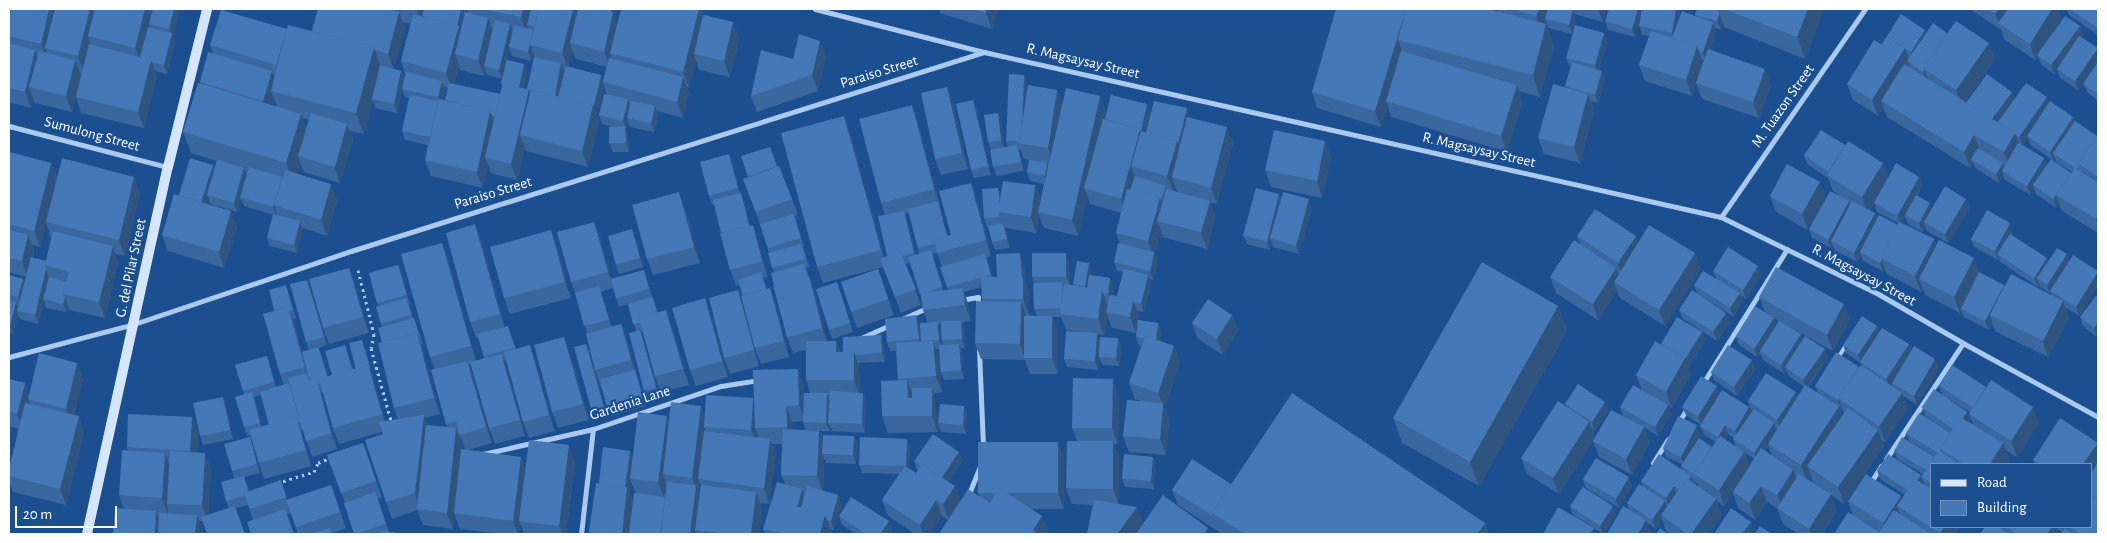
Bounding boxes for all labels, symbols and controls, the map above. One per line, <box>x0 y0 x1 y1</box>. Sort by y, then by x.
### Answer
street label: R. Magsaysay Street <box>1025 39 1141 83</box>
street label: Paraiso Street <box>838 52 920 92</box>
street label: M. Tuazon Street <box>1748 61 1818 151</box>
street label: Sumulong Street <box>42 113 142 155</box>
street label: R. Magsaysay Street <box>1421 128 1537 172</box>
street label: Paraiso Street <box>452 173 534 213</box>
street label: G. del Pilar Street <box>112 217 150 319</box>
street label: R. Magsaysay Street <box>1809 240 1919 310</box>
street label: Gardenia Lane <box>587 382 673 424</box>
legend <box>1930 463 2092 528</box>
text: Road <box>1977 475 2007 490</box>
scale bar <box>18 496 120 528</box>
text: Building <box>1977 500 2027 515</box>
text: 20 m <box>23 507 52 522</box>

